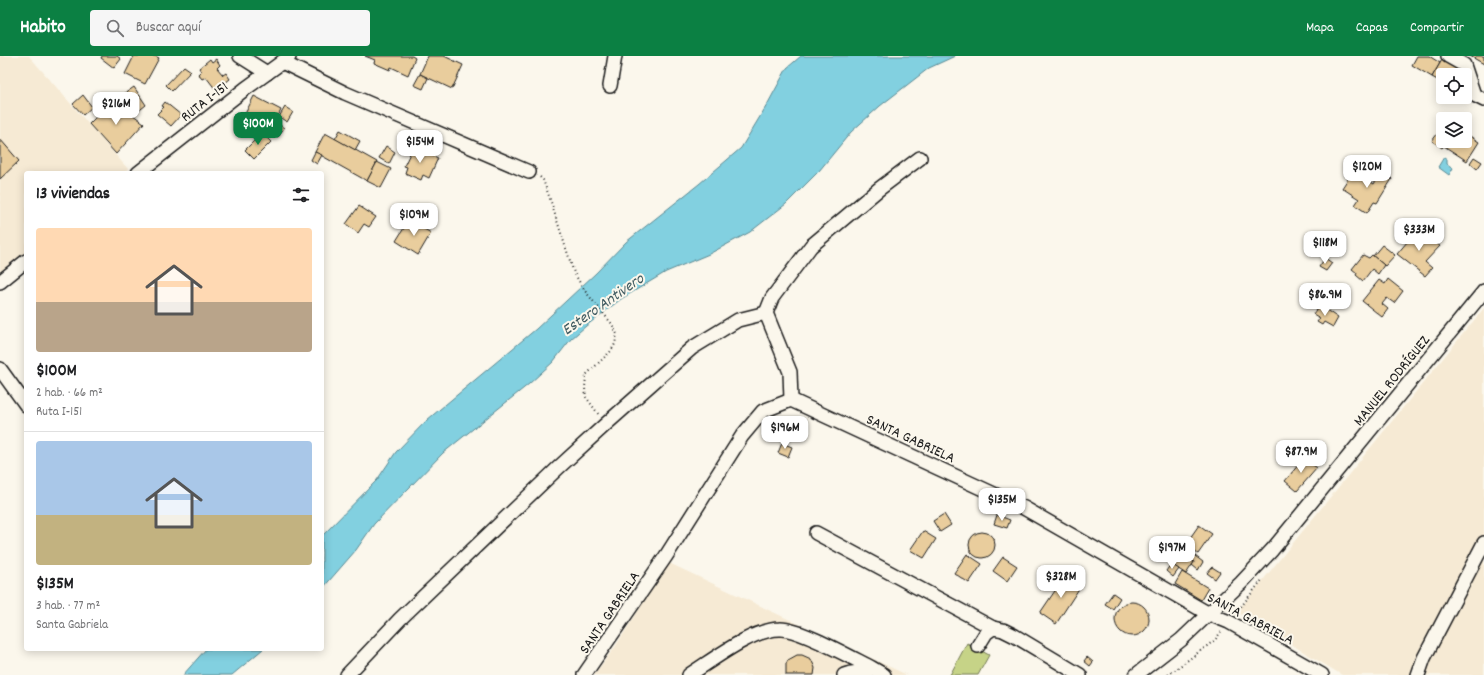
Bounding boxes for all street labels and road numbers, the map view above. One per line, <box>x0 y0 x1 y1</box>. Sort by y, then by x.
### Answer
street label: RUTA I-151 <box>177 77 234 128</box>
street label: MANUEL RODRÍGUEZ <box>1349 331 1436 431</box>
street label: SANTA GABRIELA <box>862 410 958 470</box>
street label: SANTA GABRIELA <box>575 567 647 659</box>
street label: SANTA GABRIELA <box>1203 588 1298 652</box>

